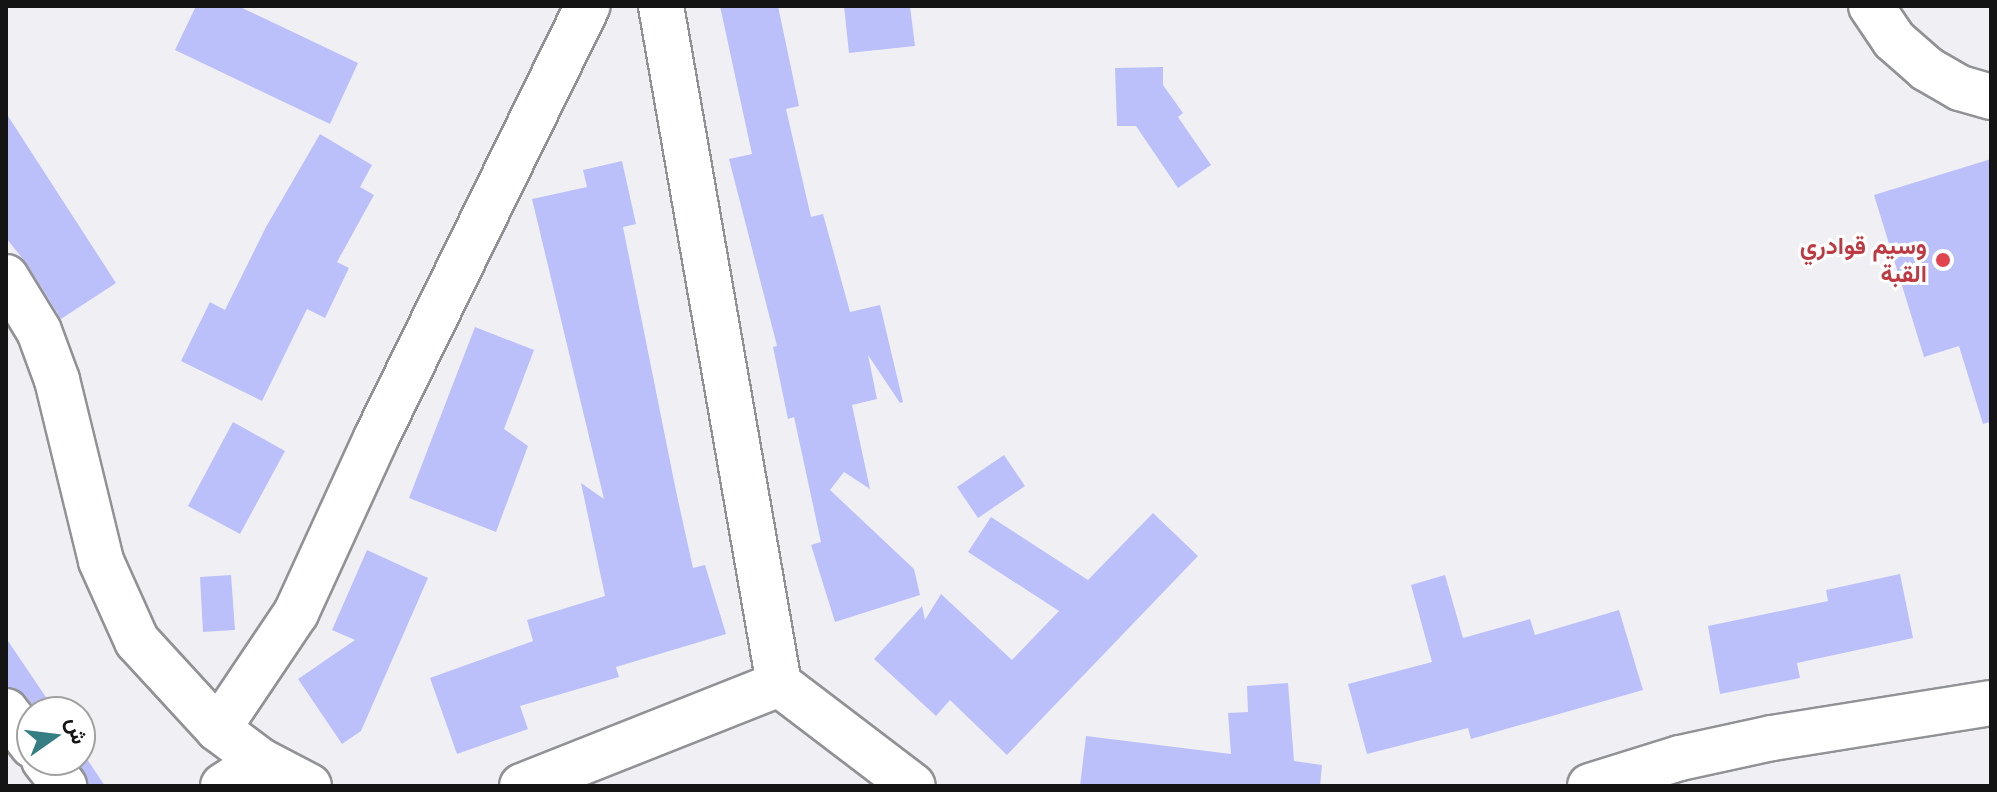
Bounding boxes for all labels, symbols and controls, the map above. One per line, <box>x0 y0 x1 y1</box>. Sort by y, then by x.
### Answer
place label: وسيم قوادري القبة <box>1800 232 1927 288</box>
marker: وسيم قوادري القبة <box>1934 251 1952 269</box>
north arrow <box>16 696 96 776</box>
text: ش <box>61 714 94 747</box>

